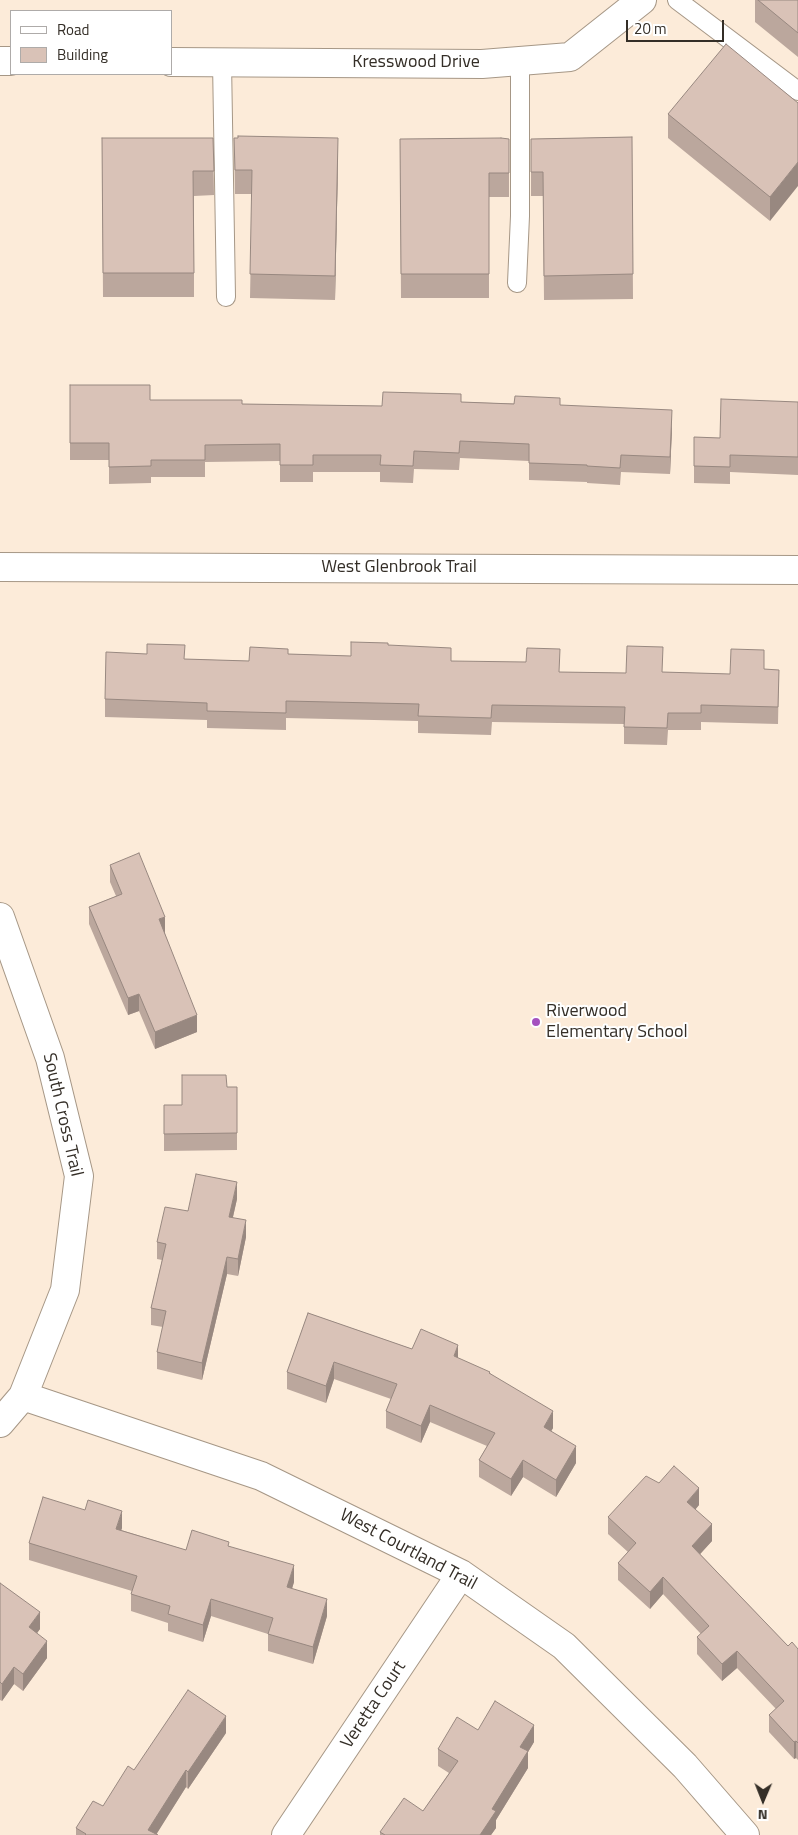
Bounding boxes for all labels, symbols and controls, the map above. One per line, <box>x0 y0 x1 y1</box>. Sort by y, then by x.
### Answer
legend <box>10 10 172 75</box>
scale bar <box>628 10 726 42</box>
text: 20 m <box>634 17 667 40</box>
text: Road <box>57 18 89 41</box>
text: Building <box>57 43 108 66</box>
street label: Kresswood Drive <box>352 52 480 74</box>
street label: West Glenbrook Trail <box>321 557 477 579</box>
place label: Riverwood Elementary School <box>546 1001 688 1044</box>
marker: Riverwood Elementary School <box>530 1016 542 1028</box>
street label: South Cross Trail <box>37 1051 87 1179</box>
street label: West Courtland Trail <box>336 1505 480 1595</box>
street label: Veretta Court <box>337 1657 411 1753</box>
north arrow <box>738 1775 788 1825</box>
text: N <box>758 1805 768 1826</box>

